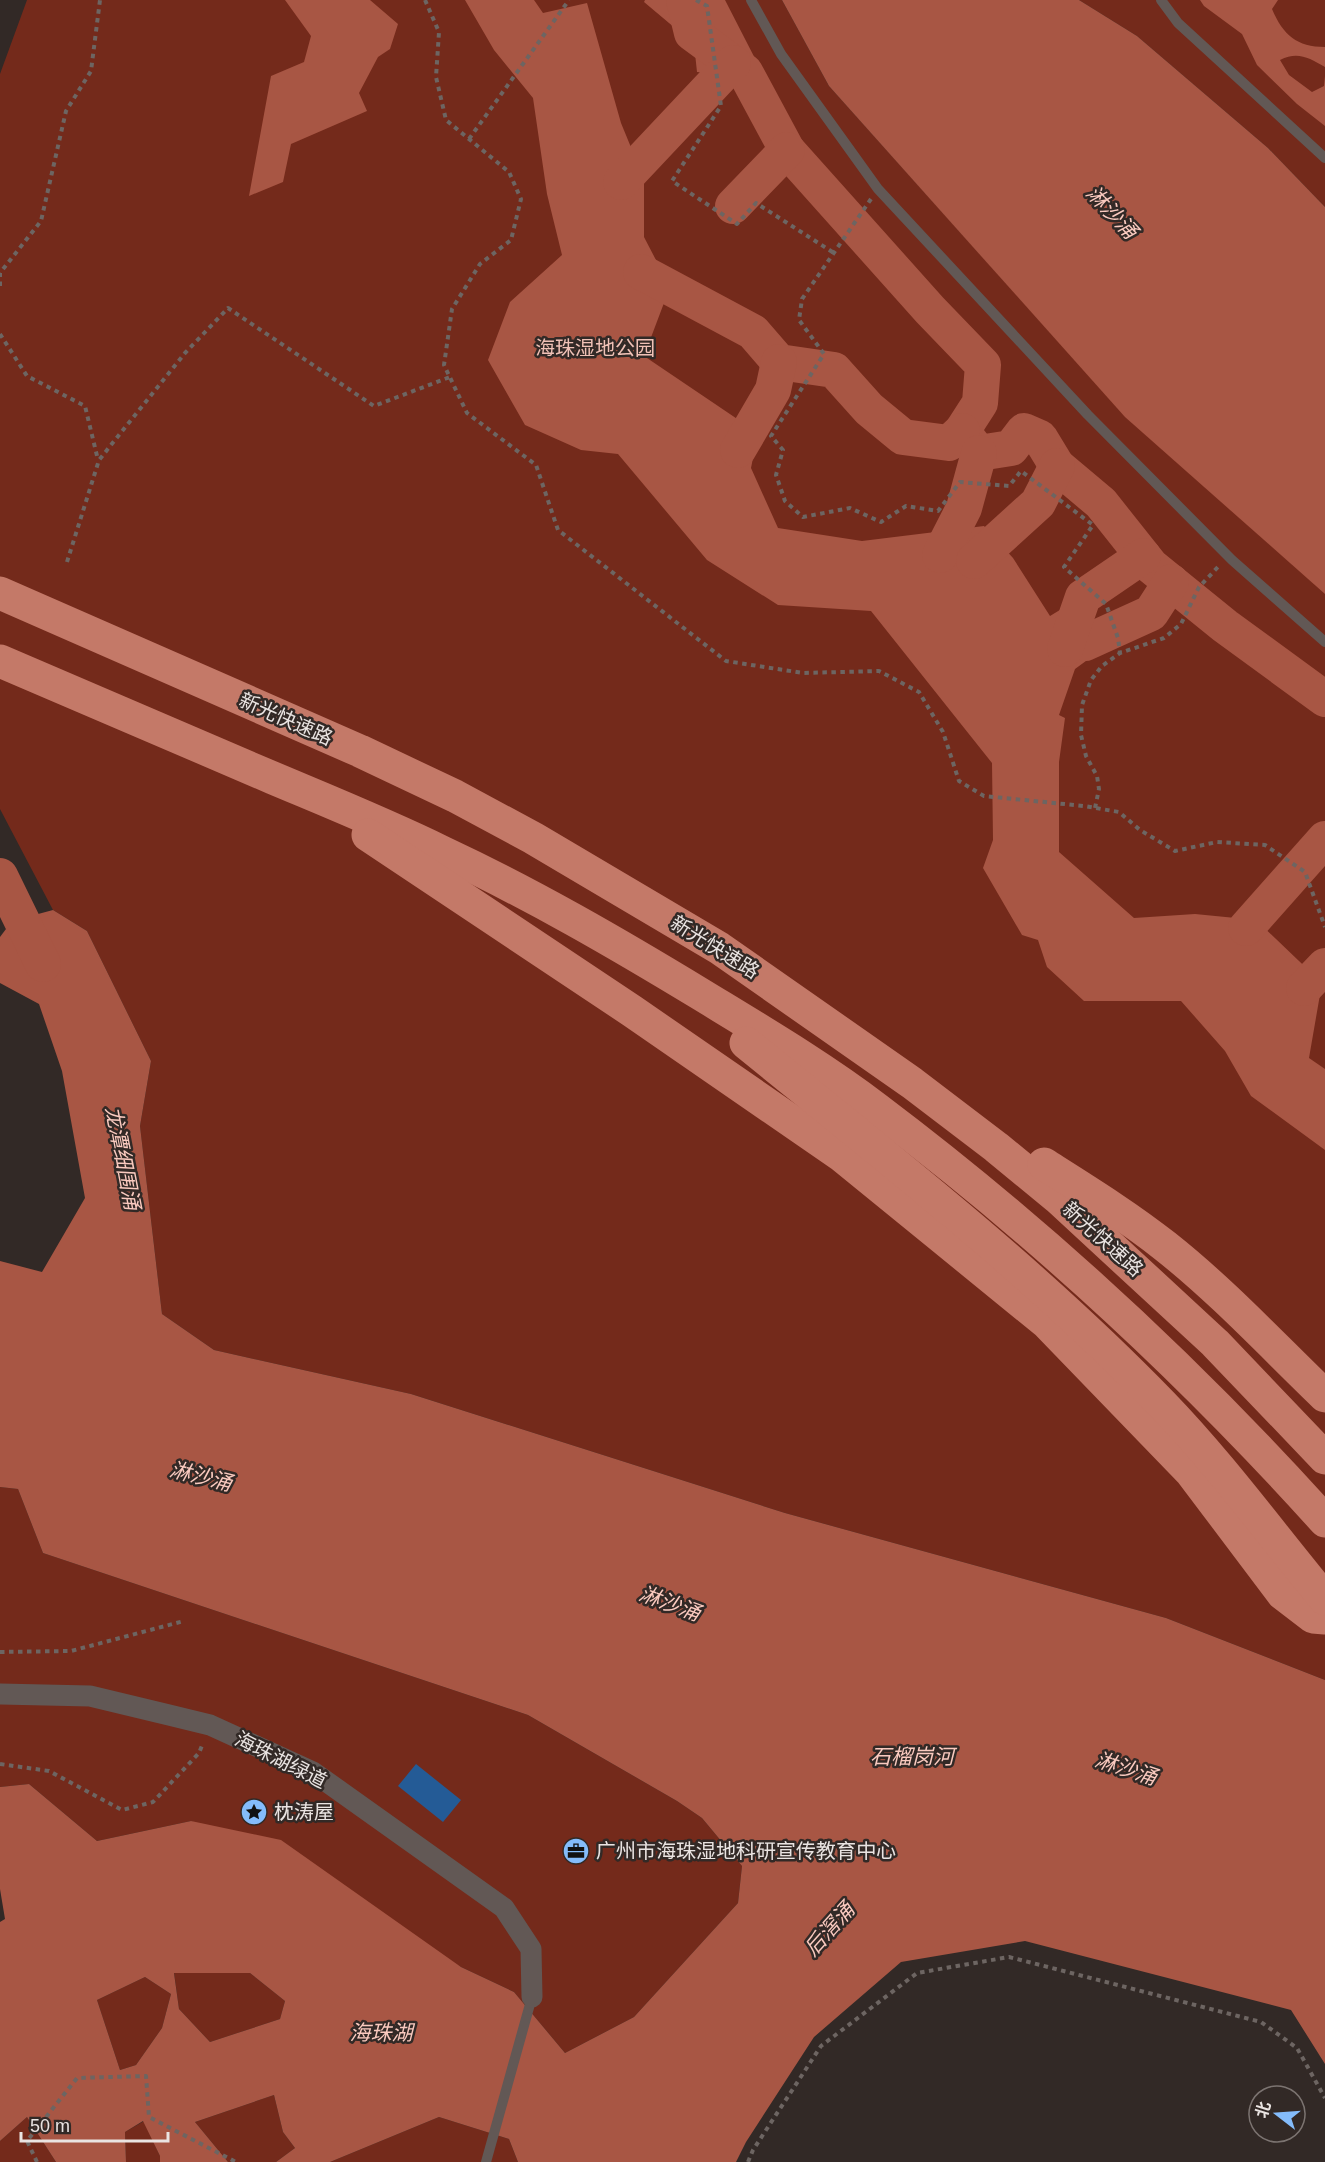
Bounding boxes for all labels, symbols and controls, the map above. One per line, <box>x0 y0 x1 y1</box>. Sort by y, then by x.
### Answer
water label: 淋沙涌 <box>1082 181 1143 244</box>
park label: 海珠湿地公园 <box>535 337 655 359</box>
street label: 新光快速路 <box>236 689 336 749</box>
street label: 新光快速路 <box>667 911 763 983</box>
water label: 龙潭细围涌 <box>102 1104 145 1214</box>
street label: 新光快速路 <box>1058 1197 1148 1281</box>
water label: 淋沙涌 <box>168 1457 236 1495</box>
water label: 淋沙涌 <box>636 1581 705 1625</box>
street label: 海珠湖绿道 <box>231 1727 331 1793</box>
water label: 石榴岗河 <box>870 1745 958 1768</box>
water label: 淋沙涌 <box>1092 1747 1161 1789</box>
place icon: 枕涛屋 <box>239 1797 269 1827</box>
place label: 枕涛屋 <box>274 1801 334 1823</box>
office icon: 广州市海珠湿地科研宣传教育中心 <box>561 1836 591 1866</box>
place label: 广州市海珠湿地科研宣传教育中心 <box>596 1840 896 1862</box>
water label: 后滘涌 <box>799 1896 860 1960</box>
water label: 海珠湖 <box>350 2021 415 2044</box>
north arrow <box>1247 2084 1307 2144</box>
text: 北 <box>1253 2100 1274 2120</box>
scale bar <box>21 2105 168 2143</box>
text: 50 m <box>30 2116 70 2136</box>

